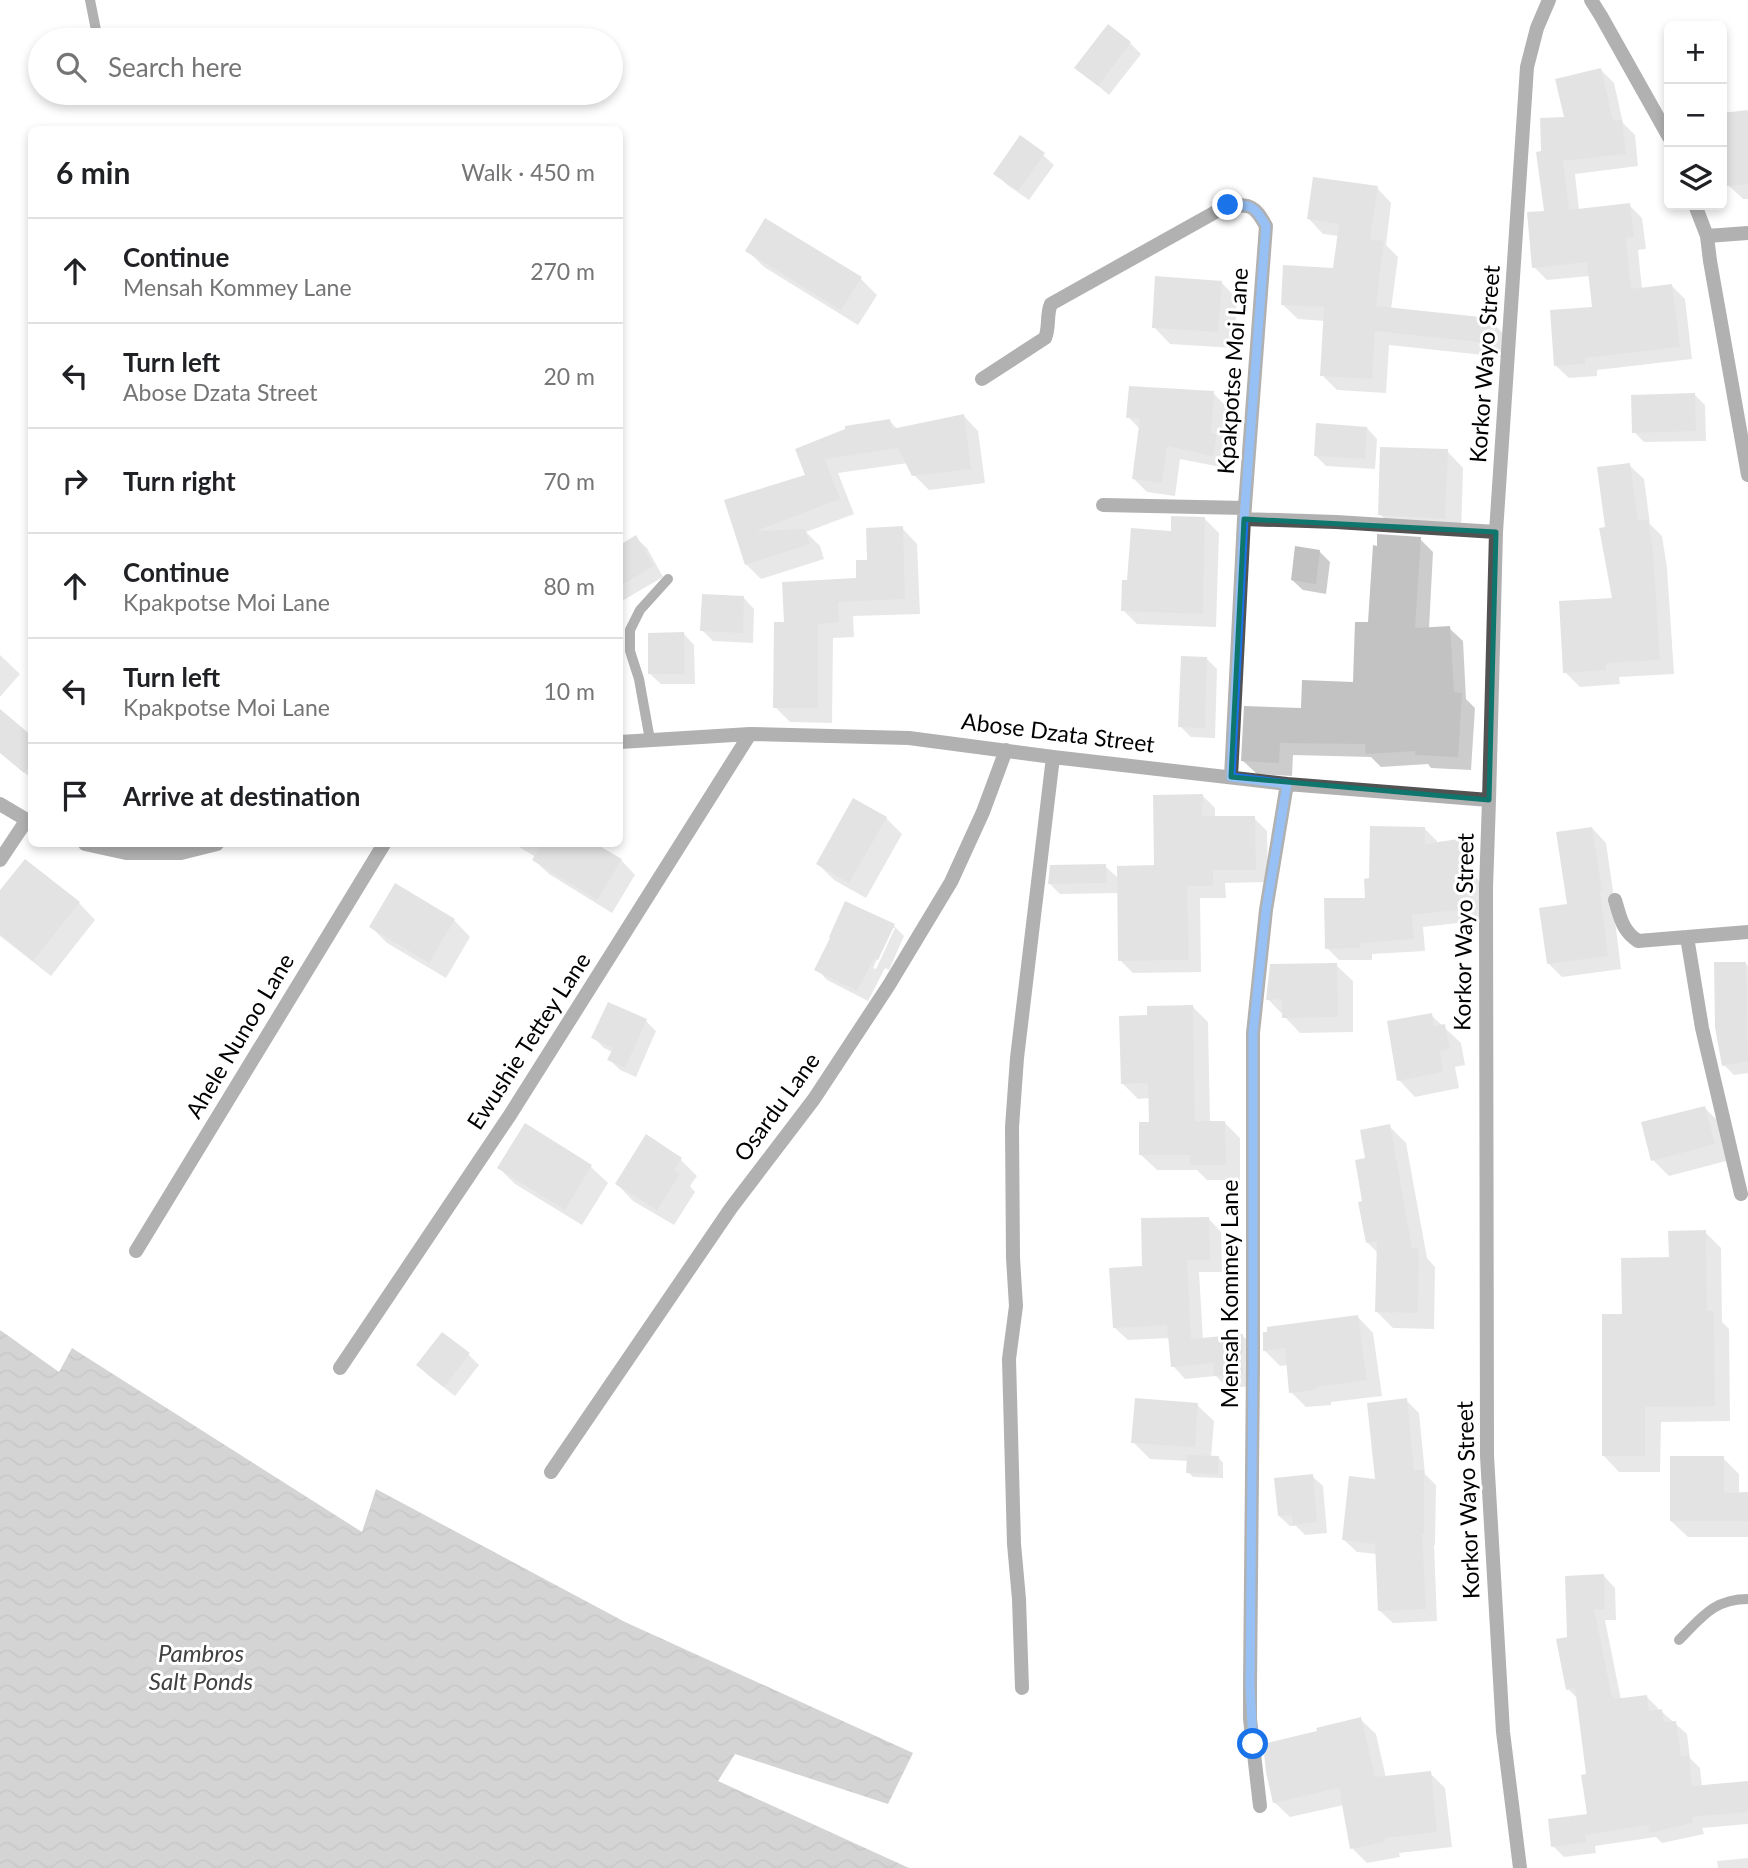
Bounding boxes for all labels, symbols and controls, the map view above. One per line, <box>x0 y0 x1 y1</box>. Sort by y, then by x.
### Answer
map controls <box>1664 21 1727 210</box>
button: + <box>1664 21 1727 84</box>
search box <box>28 28 623 105</box>
icon: search <box>52 48 90 86</box>
text: Search here <box>108 51 242 83</box>
button: − <box>1664 84 1727 147</box>
button: layers <box>1664 147 1727 210</box>
text: 6 min <box>56 154 130 190</box>
text: Walk · 450 m <box>461 158 595 186</box>
route end <box>1212 189 1243 220</box>
text: Continue <box>123 241 229 273</box>
icon: ahead <box>56 252 94 290</box>
text: 270 m <box>530 257 595 285</box>
street label: Korkor Wayo Street <box>1463 263 1505 464</box>
street label: Kpakpotse Moi Lane <box>1211 267 1253 475</box>
text: Mensah Kommey Lane <box>123 273 352 301</box>
text: Turn left <box>123 346 220 378</box>
icon: left <box>56 357 94 395</box>
text: 20 m <box>544 362 595 390</box>
text: Abose Dzata Street <box>123 378 317 406</box>
icon: right <box>56 462 94 500</box>
text: Turn right <box>123 465 236 497</box>
text: 70 m <box>544 467 595 495</box>
text: Continue <box>123 556 229 588</box>
icon: ahead <box>56 567 94 605</box>
text: 80 m <box>544 572 595 600</box>
text: Kpakpotse Moi Lane <box>123 588 330 616</box>
text: Turn left <box>123 661 220 693</box>
icon: left <box>56 672 94 710</box>
text: 10 m <box>544 677 595 705</box>
text: Kpakpotse Moi Lane <box>123 693 330 721</box>
street label: Abose Dzata Street <box>960 706 1157 758</box>
icon: arrive <box>56 777 94 815</box>
text: Arrive at destination <box>123 780 360 812</box>
street label: Korkor Wayo Street <box>1447 832 1479 1031</box>
street label: Ewushie Tettey Lane <box>461 947 596 1134</box>
street label: Ahele Nunoo Lane <box>179 948 299 1123</box>
street label: Osardu Lane <box>727 1047 825 1166</box>
street label: Mensah Kommey Lane <box>1215 1180 1243 1408</box>
street label: Korkor Wayo Street <box>1450 1400 1484 1599</box>
water label: Pambros Salt Ponds <box>149 1638 254 1695</box>
route start <box>1237 1728 1268 1759</box>

